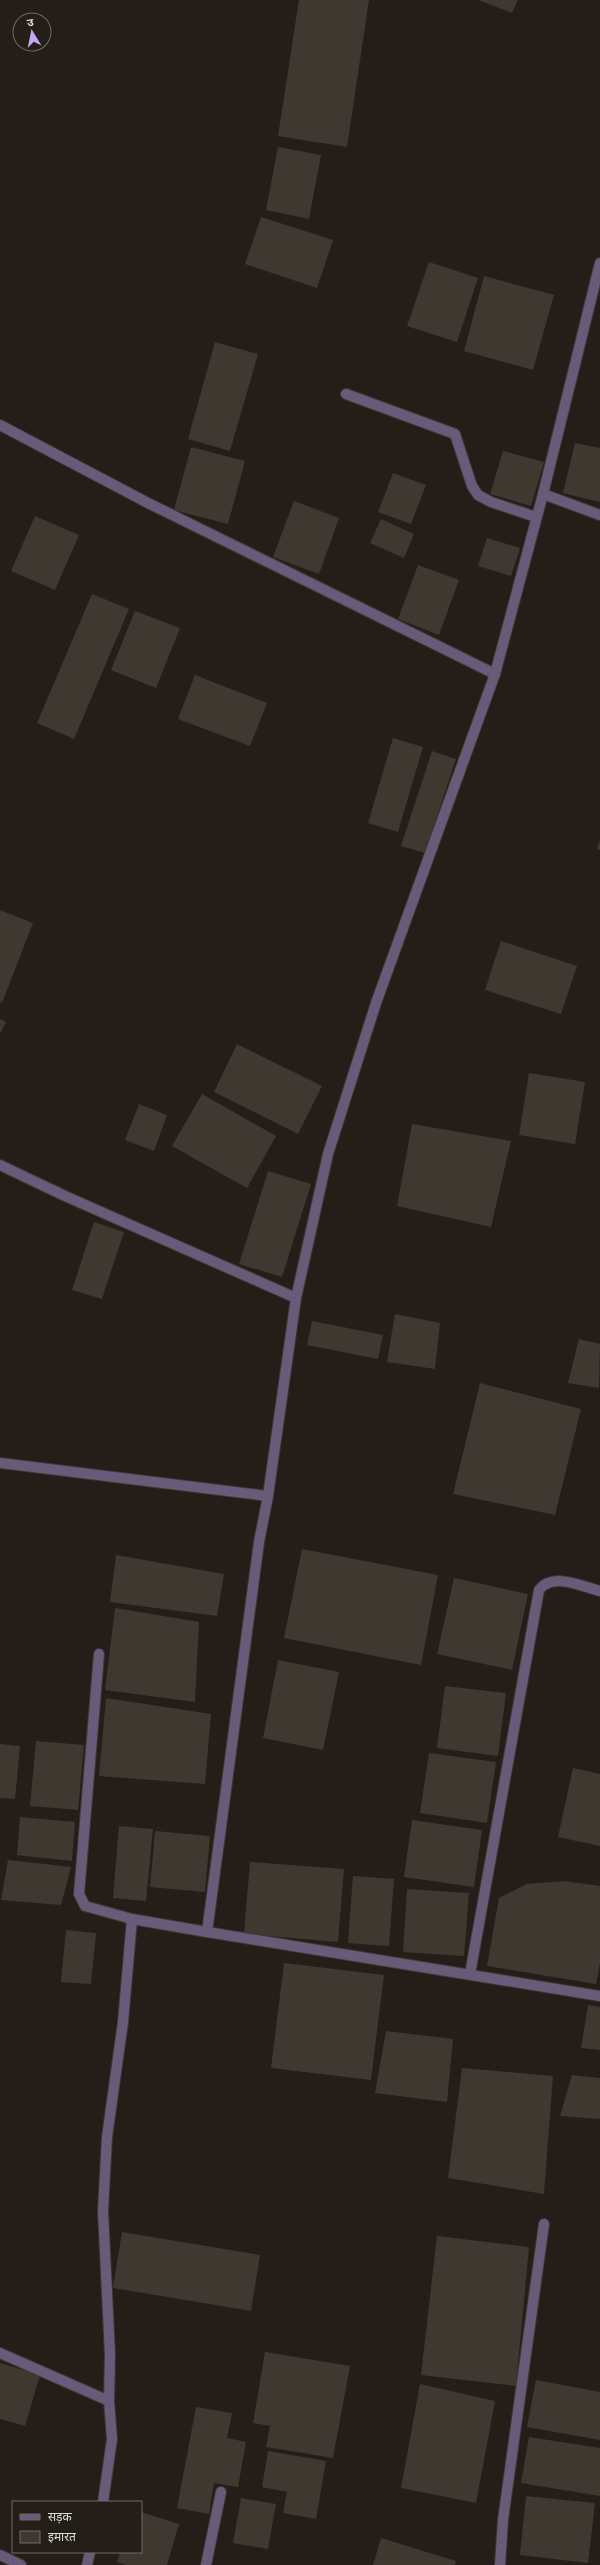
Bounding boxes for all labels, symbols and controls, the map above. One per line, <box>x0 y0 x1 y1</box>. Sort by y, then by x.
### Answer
north arrow <box>12 12 52 52</box>
text: उ <box>26 16 35 30</box>
legend <box>12 2501 142 2553</box>
text: सड़क <box>48 2510 73 2524</box>
text: इमारत <box>48 2530 77 2544</box>

